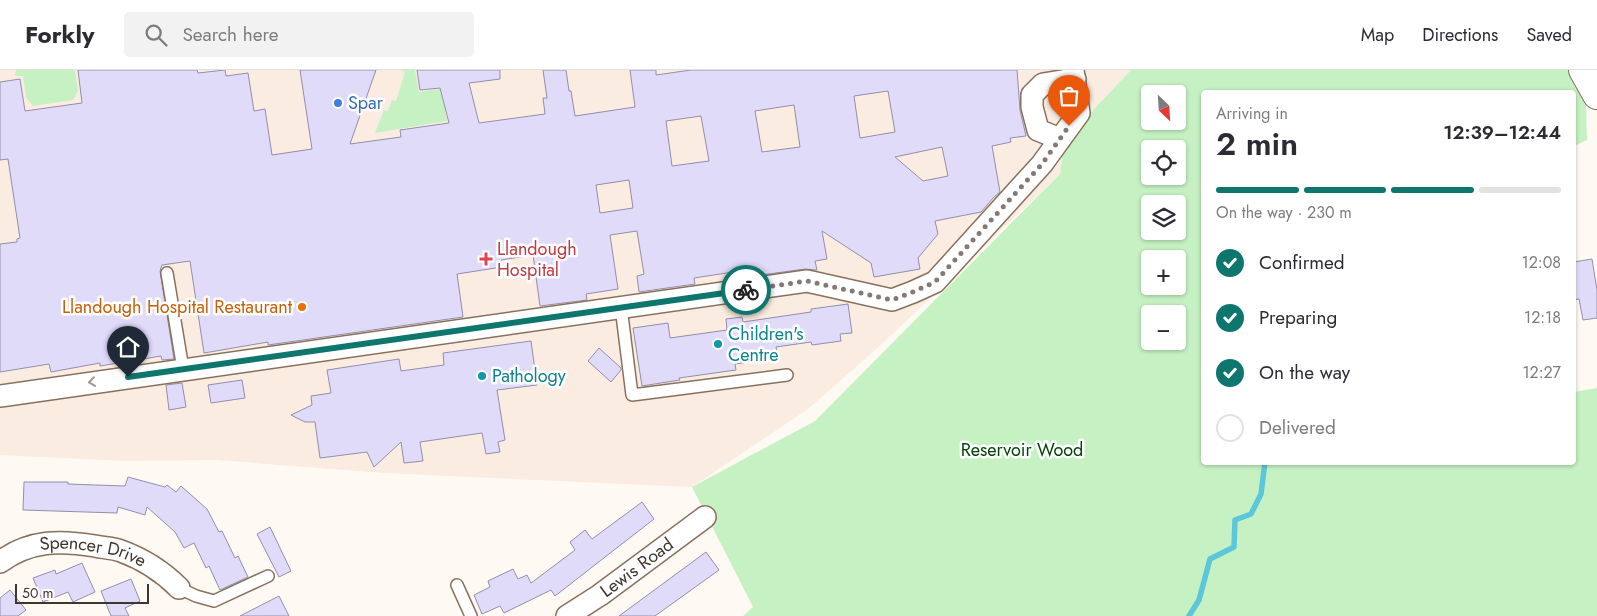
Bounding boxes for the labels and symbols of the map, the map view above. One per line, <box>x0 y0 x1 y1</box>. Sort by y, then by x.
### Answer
pin <box>1048 75 1090 126</box>
north arrow <box>1141 85 1186 130</box>
place label: Spar <box>348 90 384 116</box>
marker: Spar <box>332 97 344 109</box>
place label: Llandough Hospital <box>497 236 577 283</box>
marker: Llandough Hospital <box>479 252 493 266</box>
courier <box>721 265 771 315</box>
place label: Llandough Hospital Restaurant <box>62 294 293 320</box>
marker: Llandough Hospital Restaurant <box>296 301 308 313</box>
place label: Children's Centre <box>728 321 804 368</box>
pin <box>107 326 149 377</box>
marker: Children's Centre <box>712 338 724 350</box>
place label: Pathology <box>492 363 566 389</box>
marker: Pathology <box>476 370 488 382</box>
one-way arrow <box>87 377 96 387</box>
park label: Reservoir Wood <box>961 437 1083 463</box>
street label: Spencer Drive <box>38 529 151 573</box>
street label: Lewis Road <box>595 532 679 604</box>
scale bar <box>15 581 149 604</box>

